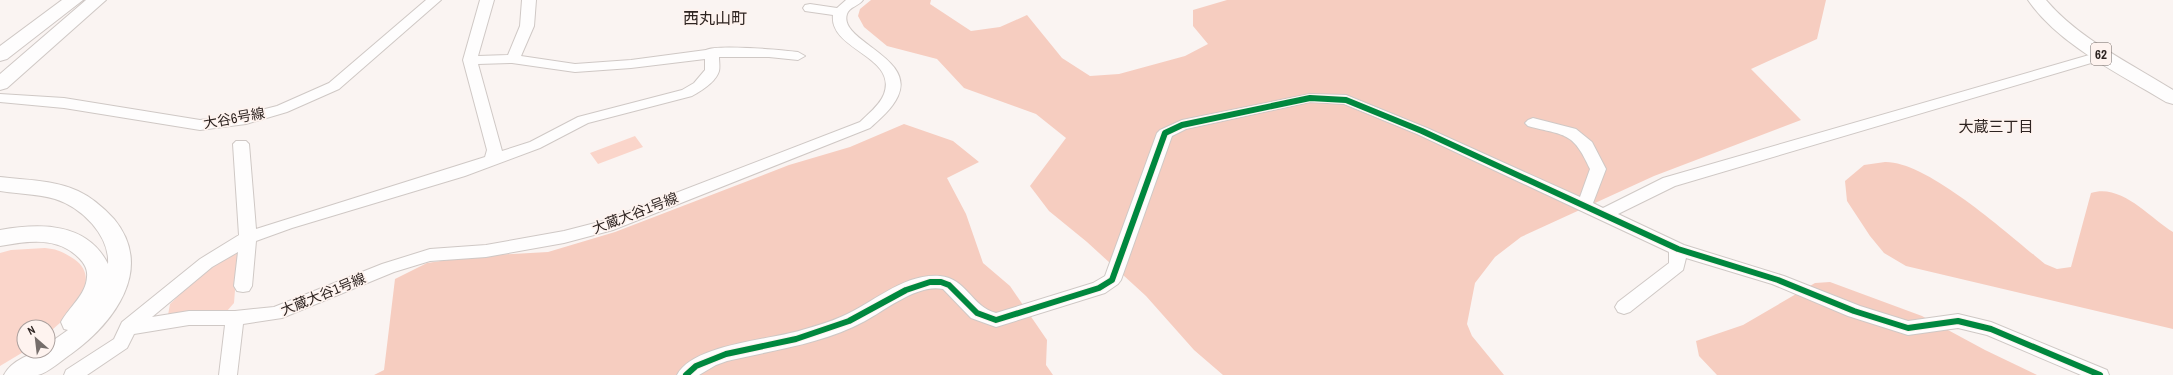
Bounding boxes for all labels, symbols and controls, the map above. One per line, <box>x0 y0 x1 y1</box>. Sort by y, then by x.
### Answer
district label: 西丸山町 <box>683 7 747 29</box>
road number: 62 <box>2091 43 2111 65</box>
street label: 大谷6号線 <box>202 104 266 132</box>
district label: 大蔵三丁目 <box>1958 116 2034 137</box>
street label: 大蔵大谷1号線 <box>590 188 680 238</box>
street label: 大蔵大谷1号線 <box>278 269 368 319</box>
north arrow <box>16 319 56 359</box>
text: N <box>25 322 37 338</box>

